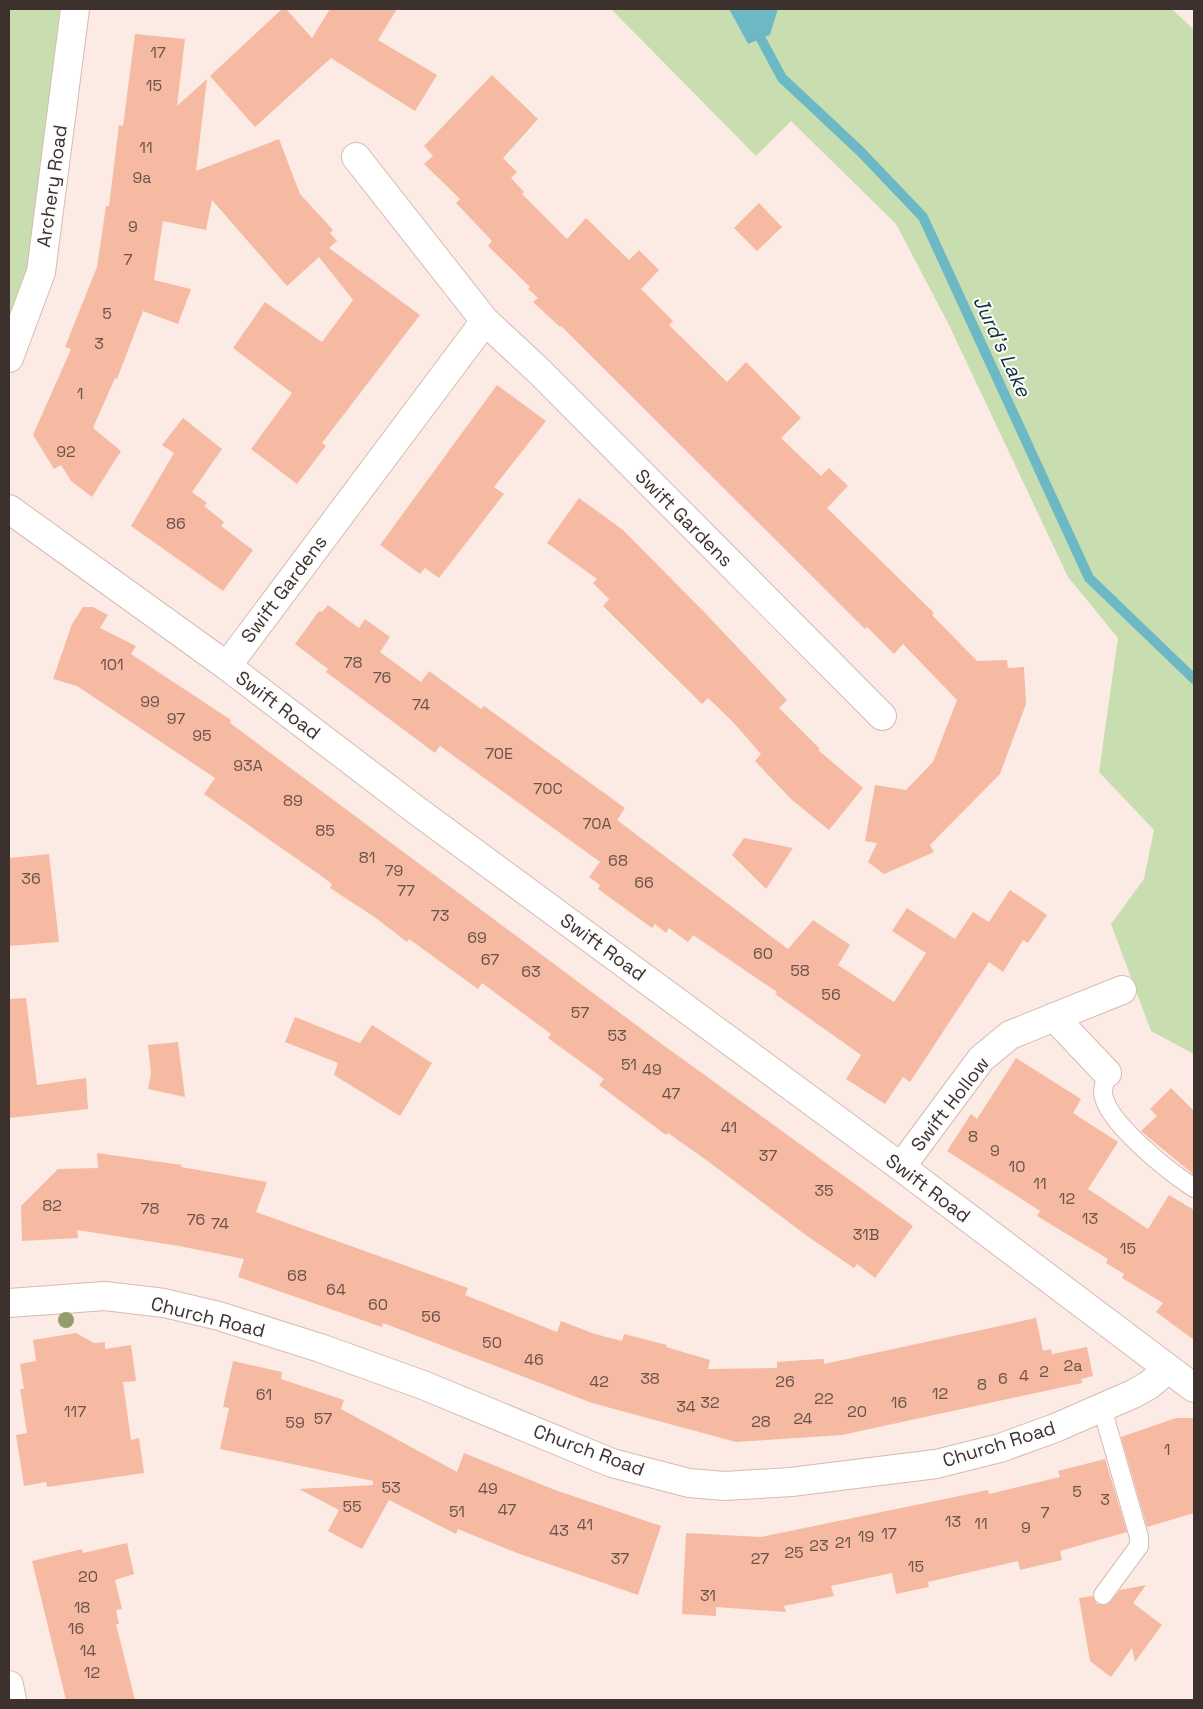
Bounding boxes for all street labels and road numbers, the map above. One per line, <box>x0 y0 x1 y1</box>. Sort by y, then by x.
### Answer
street label: Archery Road <box>31 123 73 249</box>
street label: Swift Gardens <box>630 464 738 572</box>
street label: Swift Gardens <box>235 530 333 648</box>
street label: Swift Road <box>231 665 325 745</box>
street label: Swift Road <box>555 908 651 986</box>
street label: Swift Hollow <box>905 1052 995 1156</box>
street label: Swift Road <box>881 1148 975 1228</box>
street label: Church Road <box>148 1291 268 1343</box>
street label: Church Road <box>940 1415 1058 1473</box>
street label: Church Road <box>530 1418 648 1482</box>

